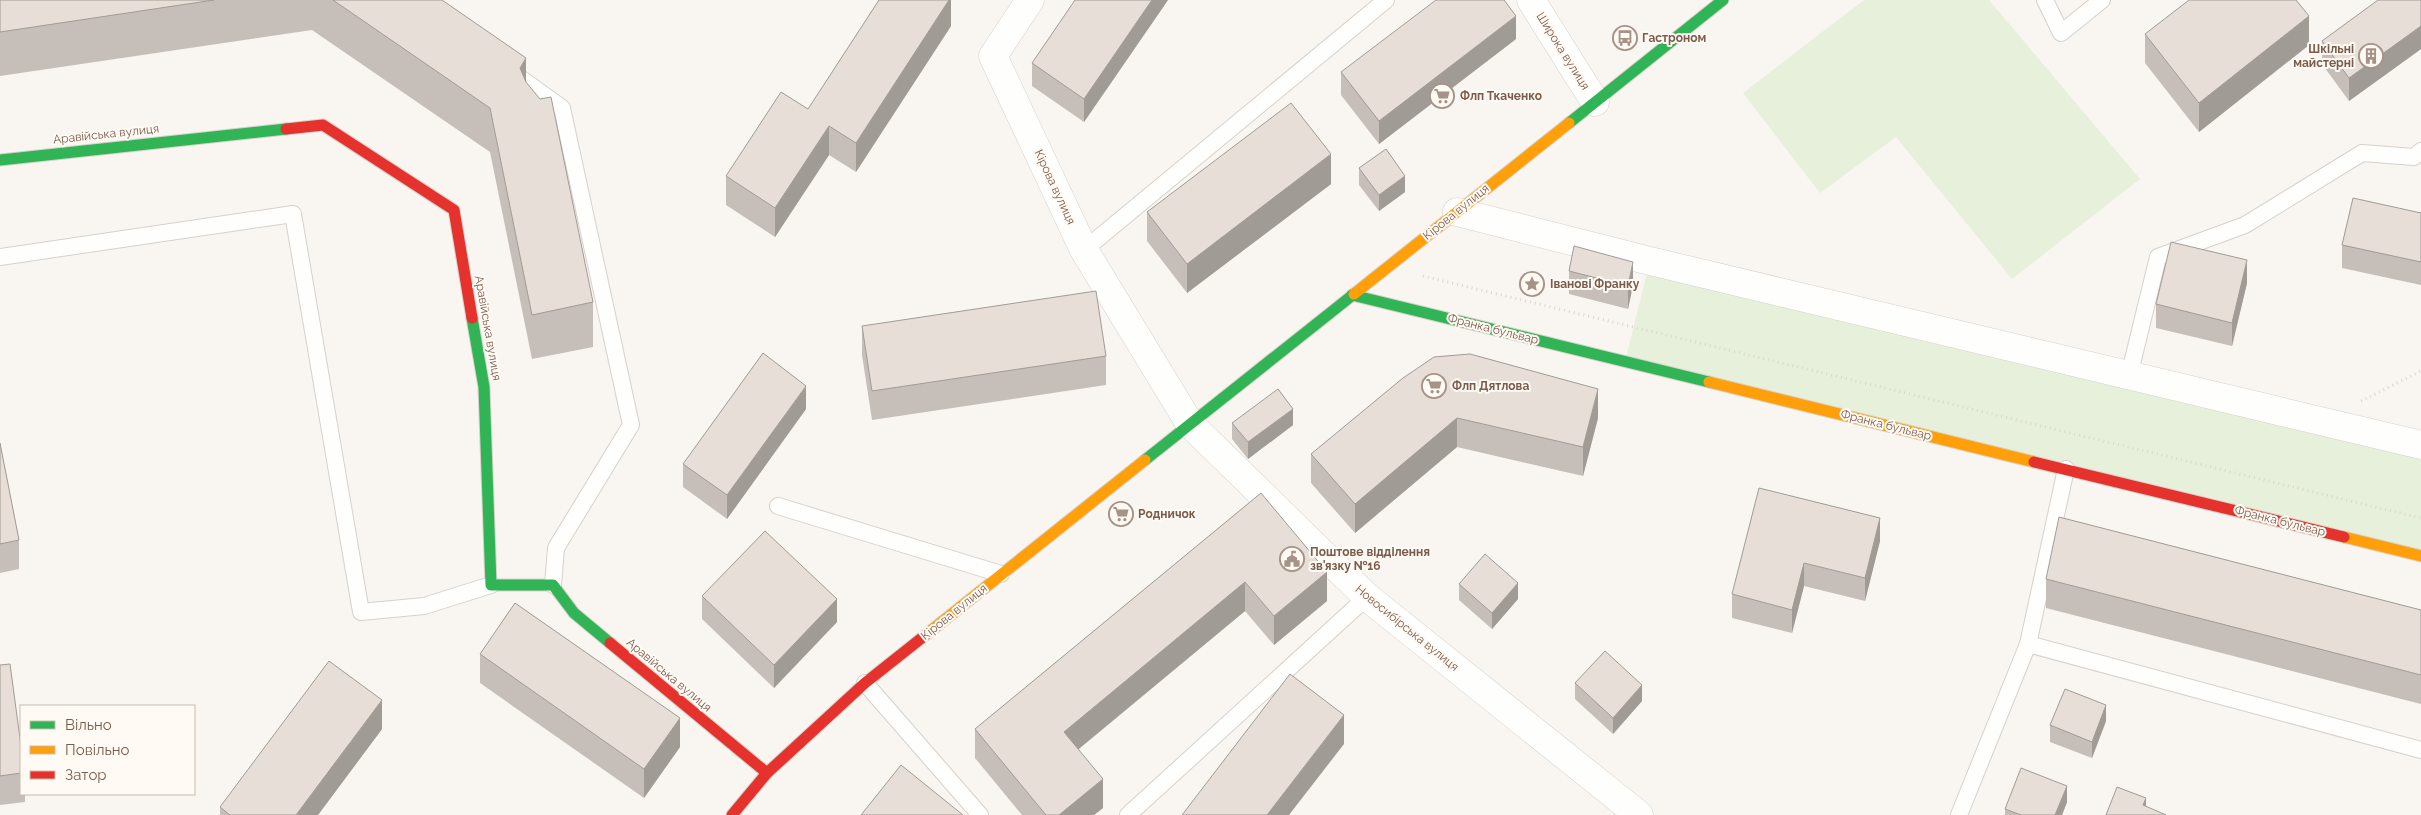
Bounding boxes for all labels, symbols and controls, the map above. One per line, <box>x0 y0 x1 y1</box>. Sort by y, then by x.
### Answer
street label: Широка вулиця <box>1533 10 1593 92</box>
bus stop icon: Гастроном <box>1612 25 1638 51</box>
place label: Гастроном <box>1642 31 1706 45</box>
place label: Шкільні майстерні <box>2293 42 2354 70</box>
building icon: Шкільні майстерні <box>2358 43 2384 69</box>
supermarket icon: Флп Ткаченко <box>1429 83 1455 109</box>
place label: Флп Ткаченко <box>1460 89 1542 103</box>
street label: Аравійська вулиця <box>52 121 160 147</box>
street label: Кірова вулиця <box>1032 147 1078 227</box>
street label: Кірова вулиця <box>1420 181 1492 243</box>
place icon: Іванові Франку <box>1519 271 1545 297</box>
street label: Аравійська вулиця <box>472 274 504 382</box>
place label: Іванові Франку <box>1550 277 1640 291</box>
street label: Франка бульвар <box>1446 311 1540 347</box>
supermarket icon: Флп Дятлова <box>1421 373 1447 399</box>
place label: Флп Дятлова <box>1452 379 1529 393</box>
street label: Франка бульвар <box>1839 407 1933 443</box>
supermarket icon: Родничок <box>1108 501 1134 527</box>
street label: Франка бульвар <box>2233 503 2327 539</box>
place label: Родничок <box>1138 507 1196 521</box>
place label: Поштове відділення зв'язку №16 <box>1310 545 1430 573</box>
public building icon: Поштове відділення зв'язку №16 <box>1279 546 1305 572</box>
street label: Кірова вулиця <box>918 581 990 643</box>
street label: Новосибірська вулиця <box>1353 582 1461 674</box>
street label: Аравійська вулиця <box>624 635 714 715</box>
legend <box>20 705 195 795</box>
text: Вільно <box>65 716 112 734</box>
text: Повільно <box>65 741 130 759</box>
text: Затор <box>65 766 107 784</box>

